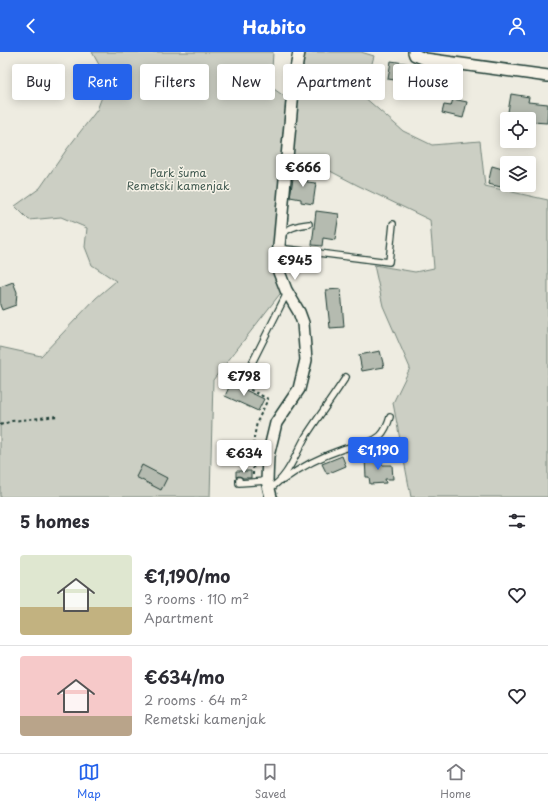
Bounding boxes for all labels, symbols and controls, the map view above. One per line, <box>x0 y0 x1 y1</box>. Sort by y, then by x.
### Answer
text: Habito <box>242 13 306 40</box>
icon: back <box>20 15 42 37</box>
icon: person <box>506 15 528 37</box>
chip: Buy <box>12 64 65 100</box>
chip: Rent <box>73 64 132 100</box>
chip: Filters <box>140 64 209 100</box>
chip: New <box>217 64 275 100</box>
chip: Apartment <box>283 64 385 100</box>
chip: House <box>393 64 463 100</box>
map controls <box>500 112 536 192</box>
button: locate <box>500 112 536 148</box>
pin: €666 <box>279 154 327 188</box>
button: layers <box>500 156 536 192</box>
text: €666 <box>285 157 321 176</box>
park label: Park šuma Remetski kamenjak <box>126 164 230 194</box>
pin: €945 <box>271 247 319 281</box>
text: €945 <box>277 250 313 269</box>
pin: €798 <box>220 363 268 397</box>
text: €798 <box>227 366 261 385</box>
pin: €1,190 <box>345 437 411 471</box>
pin: €634 <box>220 440 268 474</box>
text: €1,190 <box>357 440 399 459</box>
text: €634 <box>226 443 262 462</box>
text: 5 homes <box>20 508 90 534</box>
icon: filters <box>506 510 528 532</box>
text: €1,190/mo <box>144 563 230 589</box>
icon: home <box>52 571 100 619</box>
icon: heart <box>506 584 528 606</box>
text: 3 rooms · 110 m² <box>144 589 249 608</box>
text: Apartment <box>144 608 213 627</box>
text: €634/mo <box>144 664 224 690</box>
icon: home <box>52 672 100 720</box>
icon: heart <box>506 685 528 707</box>
text: 2 rooms · 64 m² <box>144 690 248 709</box>
text: Remetski kamenjak <box>144 709 266 728</box>
tab: Map <box>77 761 101 802</box>
tab: Saved <box>255 761 286 802</box>
tab: Home <box>440 761 471 802</box>

